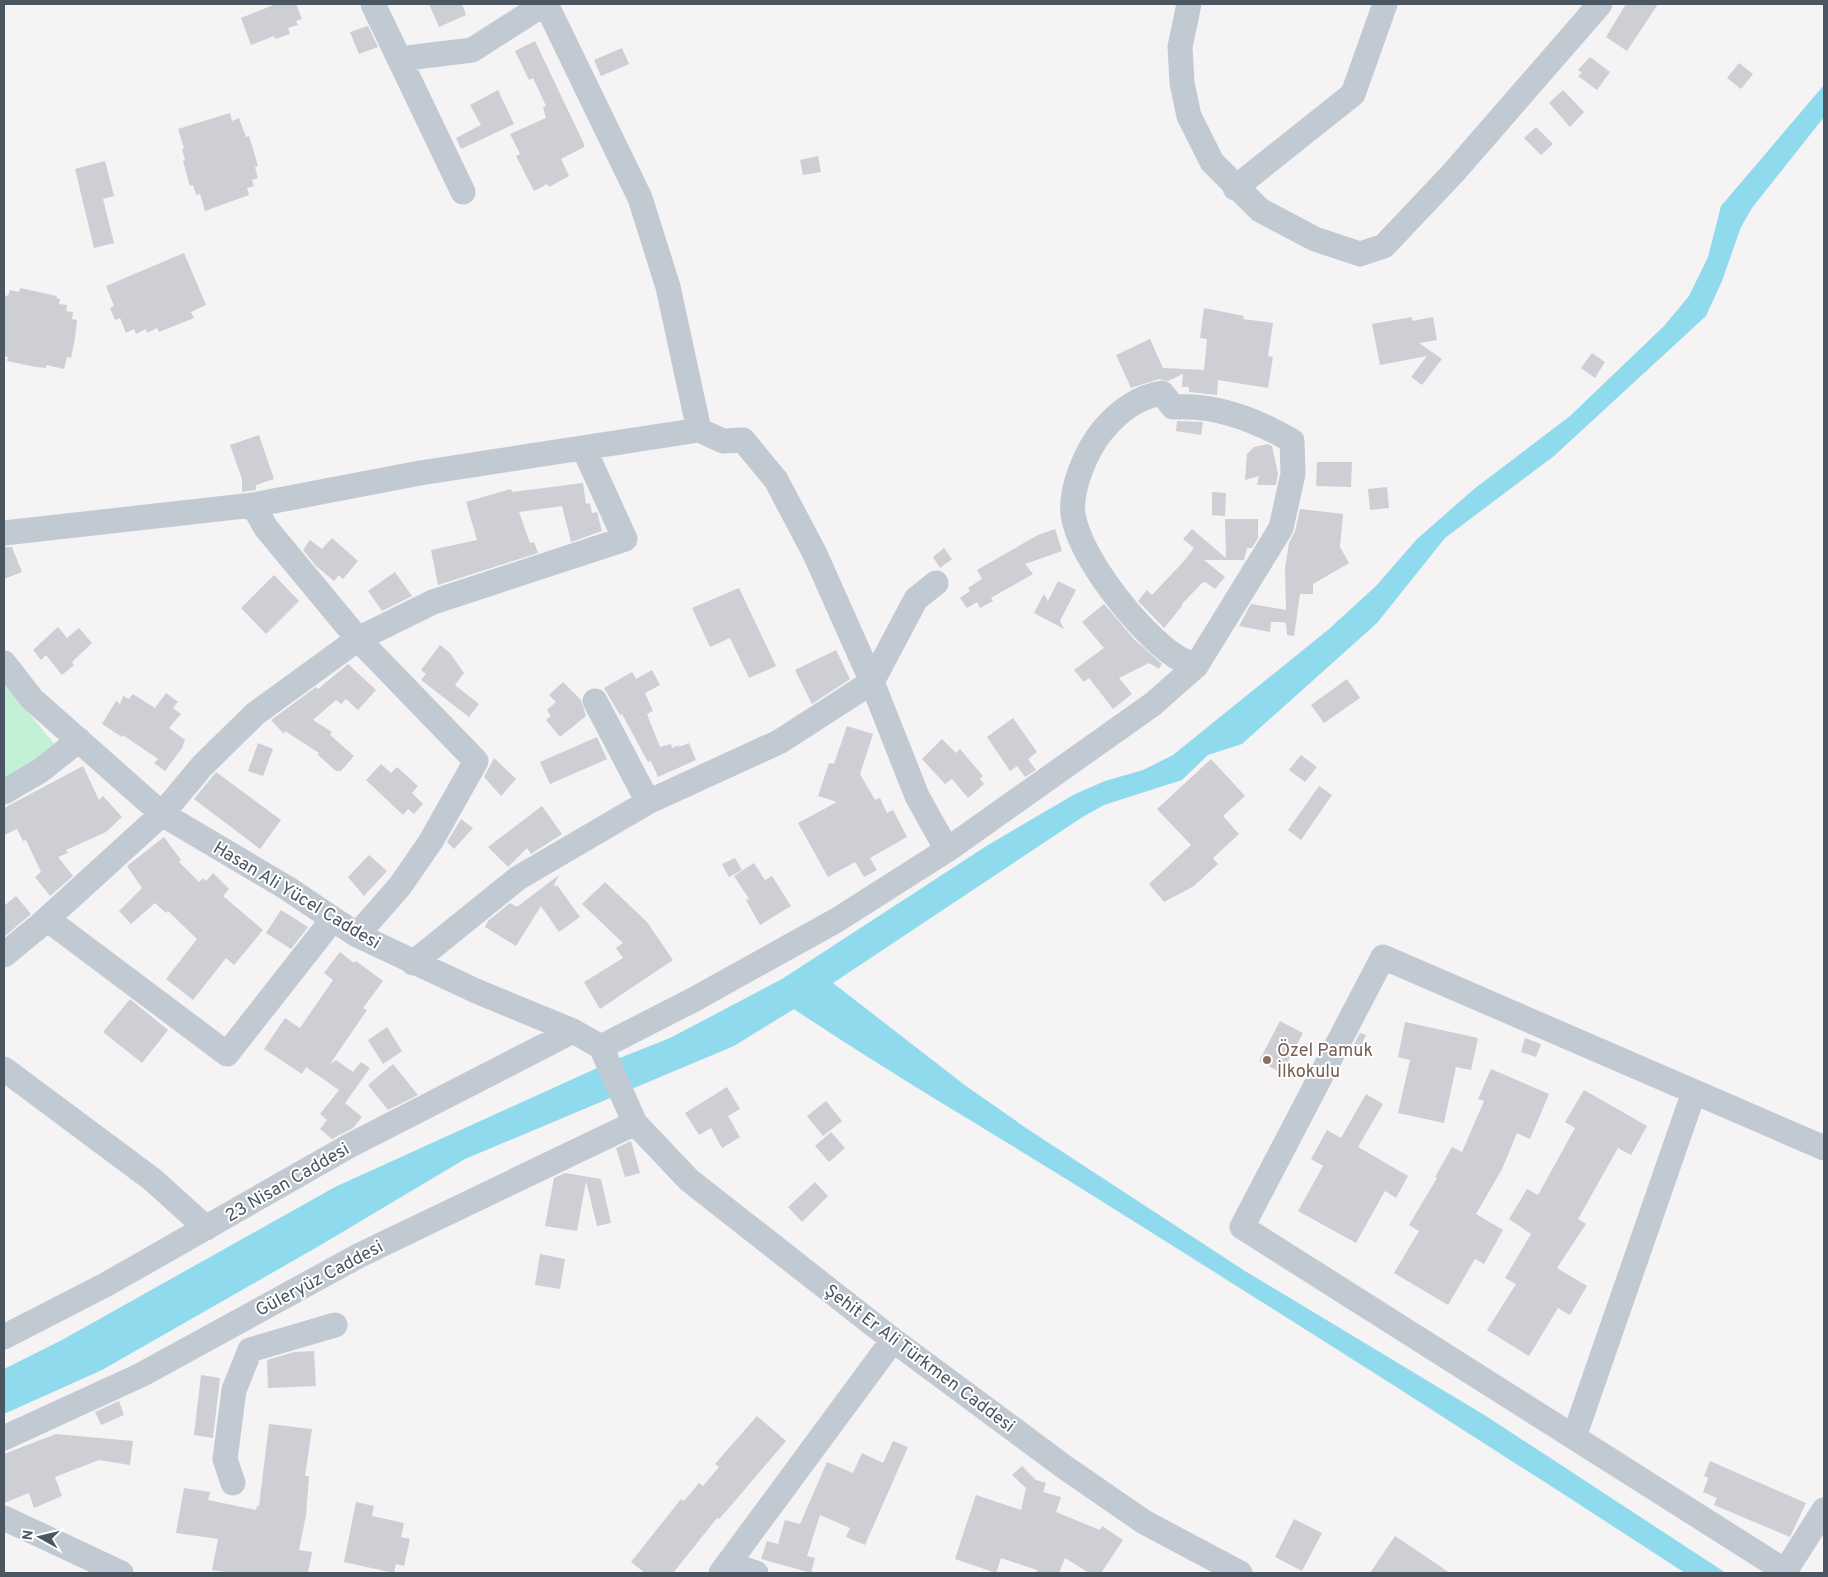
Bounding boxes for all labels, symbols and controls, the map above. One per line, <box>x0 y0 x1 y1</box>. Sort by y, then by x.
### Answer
street label: Hasan Ali Yücel Caddesi <box>208 837 384 955</box>
place label: Özel Pamuk İlkokulu <box>1277 1038 1373 1084</box>
marker: Özel Pamuk İlkokulu <box>1261 1054 1273 1066</box>
street label: 23 Nisan Caddesi <box>221 1138 354 1228</box>
street label: Güleryüz Caddesi <box>252 1236 388 1323</box>
street label: Şehit Er Ali Türkmen Caddesi <box>819 1280 1019 1438</box>
north arrow <box>15 1512 65 1562</box>
text: N <box>19 1529 38 1542</box>

